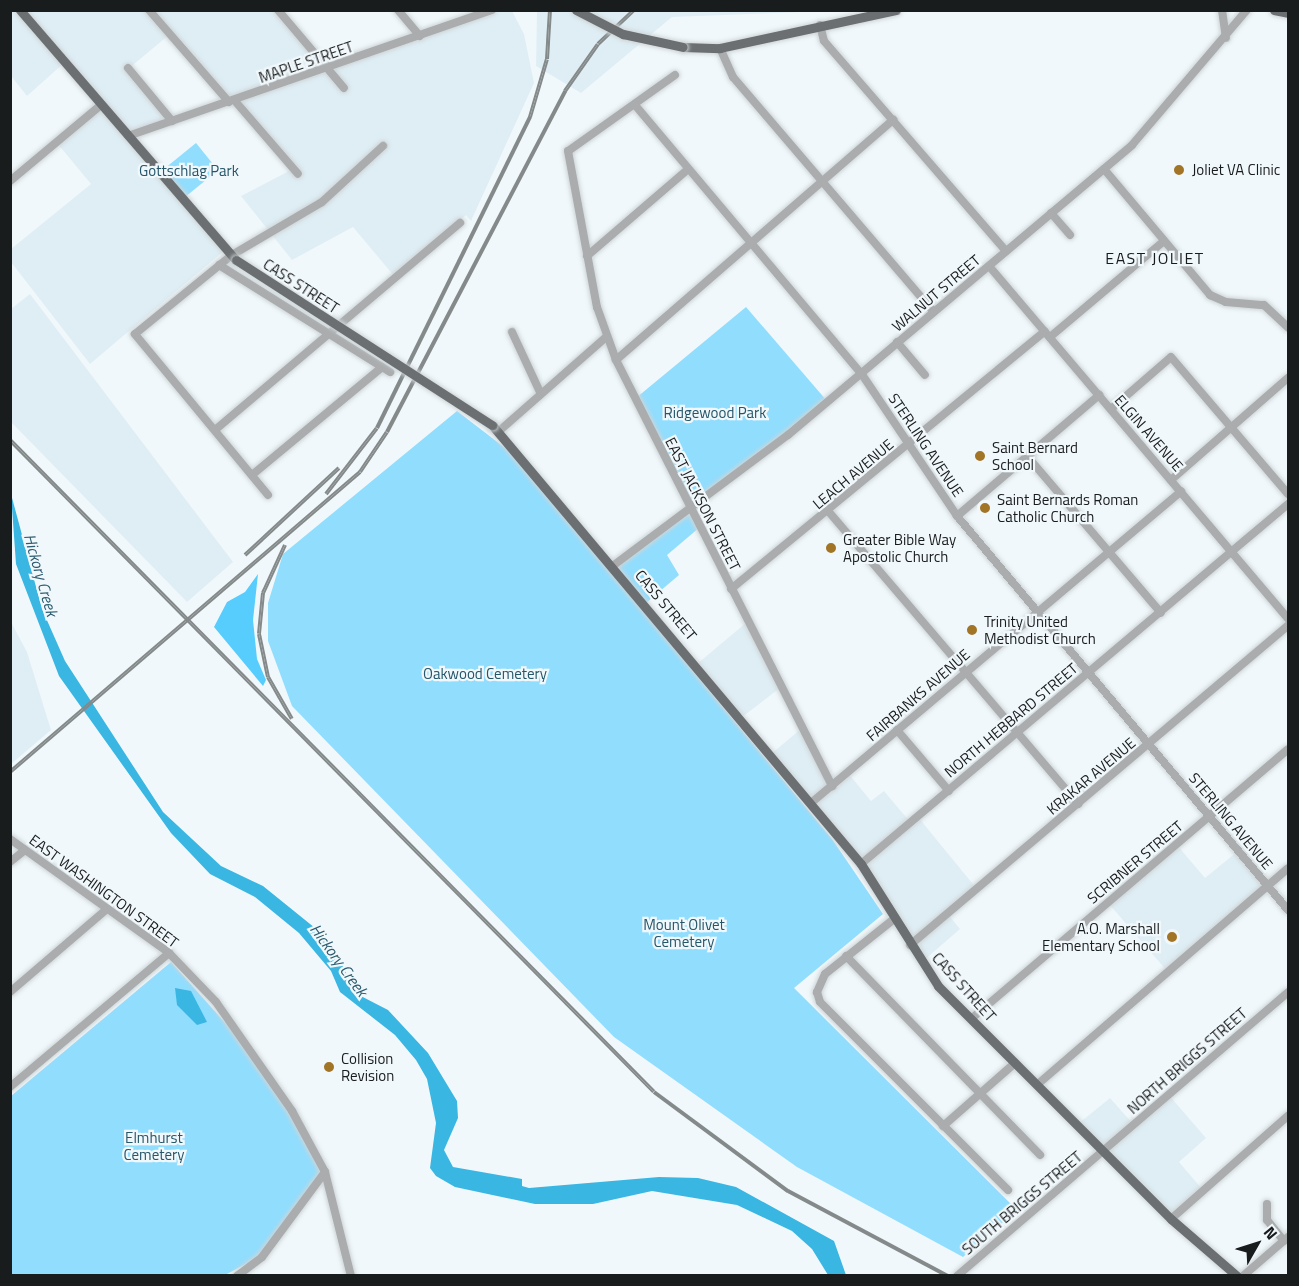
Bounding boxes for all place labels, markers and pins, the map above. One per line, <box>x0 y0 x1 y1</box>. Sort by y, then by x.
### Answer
marker: Joliet VA Clinic <box>1170 161 1188 179</box>
place label: Joliet VA Clinic <box>1192 161 1280 179</box>
place label: Saint Bernard School <box>992 438 1078 473</box>
marker: Saint Bernard School <box>973 449 987 463</box>
place label: Saint Bernards Roman Catholic Church <box>997 490 1138 525</box>
marker: Saint Bernards Roman Catholic Church <box>978 501 992 515</box>
place label: Greater Bible Way Apostolic Church <box>843 530 956 565</box>
marker: Greater Bible Way Apostolic Church <box>824 541 838 555</box>
place label: Trinity United Methodist Church <box>984 612 1096 647</box>
marker: Trinity United Methodist Church <box>965 623 979 637</box>
place label: A.O. Marshall Elementary School <box>1042 919 1160 954</box>
marker: A.O. Marshall Elementary School <box>1165 930 1179 944</box>
place label: Collision Revision <box>341 1049 394 1084</box>
marker: Collision Revision <box>322 1060 336 1074</box>

